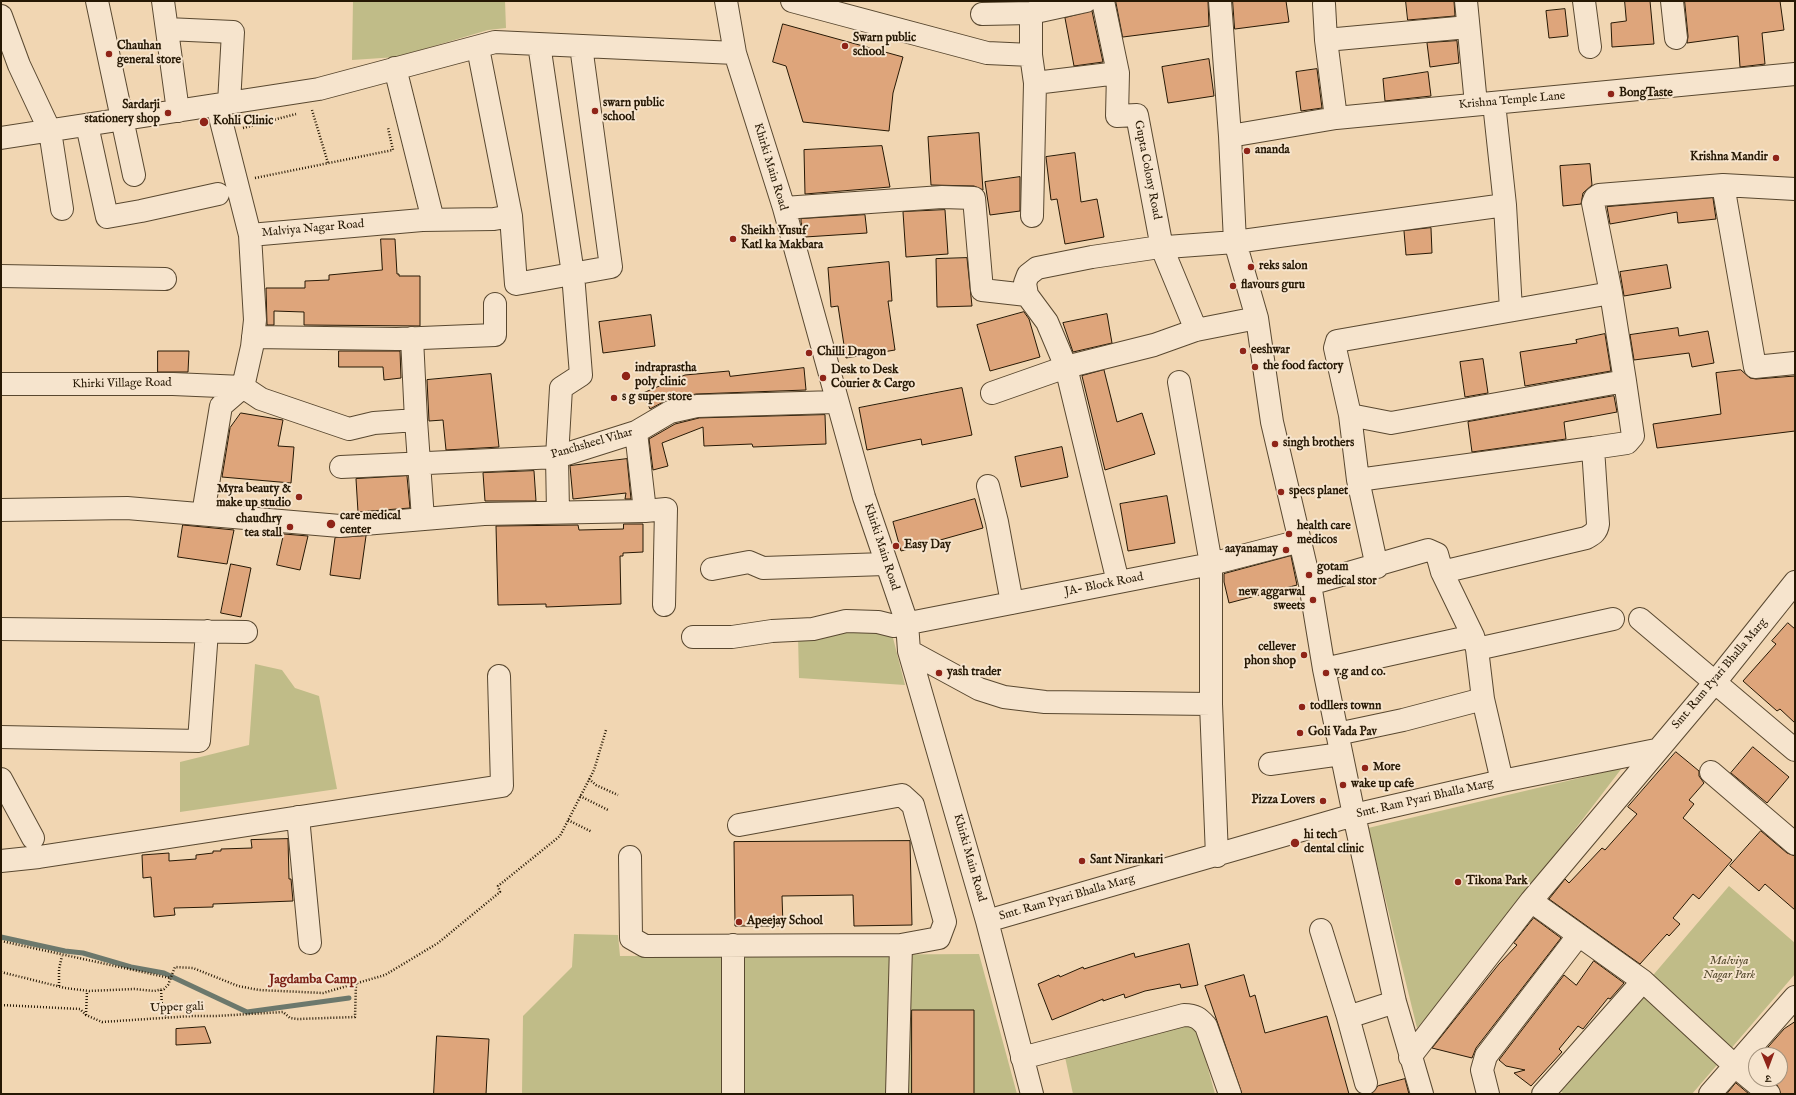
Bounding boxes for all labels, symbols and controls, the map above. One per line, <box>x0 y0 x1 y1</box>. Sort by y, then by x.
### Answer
place label: Swarn public school <box>853 32 916 60</box>
place label: Chauhan general store <box>117 40 181 68</box>
marker: Swarn public school <box>840 41 850 51</box>
marker: Chauhan general store <box>104 49 114 59</box>
place label: BongTaste <box>1619 87 1673 101</box>
street label: Krishna Temple Lane <box>1458 89 1566 113</box>
marker: BongTaste <box>1606 89 1616 99</box>
place label: swarn public school <box>603 97 664 125</box>
place label: Sardarji stationery shop <box>84 99 160 127</box>
marker: swarn public school <box>590 106 600 116</box>
marker: Sardarji stationery shop <box>163 108 173 118</box>
place label: Kohli Clinic <box>213 115 273 129</box>
marker: Kohli Clinic <box>198 116 210 128</box>
street label: Gupta Colony Road <box>1130 119 1164 221</box>
street label: Khirki Main Road <box>750 122 790 212</box>
place label: ananda <box>1255 144 1290 158</box>
marker: ananda <box>1242 146 1252 156</box>
place label: Krishna Mandir <box>1690 151 1768 165</box>
marker: Krishna Mandir <box>1771 153 1781 163</box>
street label: Malviya Nagar Road <box>261 217 365 241</box>
place label: Sheikh Yusuf Katl ka Makbara <box>741 225 823 253</box>
marker: Sheikh Yusuf Katl ka Makbara <box>728 234 738 244</box>
place label: reks salon <box>1259 260 1308 274</box>
marker: reks salon <box>1246 262 1256 272</box>
place label: flavours guru <box>1241 279 1305 293</box>
marker: flavours guru <box>1228 281 1238 291</box>
place label: eeshwar <box>1251 344 1290 358</box>
place label: Chilli Dragon <box>817 346 886 360</box>
marker: eeshwar <box>1238 346 1248 356</box>
marker: Chilli Dragon <box>804 348 814 358</box>
place label: the food factory <box>1263 360 1343 374</box>
place label: indraprastha poly clinic <box>635 362 697 390</box>
marker: the food factory <box>1250 362 1260 372</box>
place label: Desk to Desk Courier & Cargo <box>831 364 915 392</box>
marker: indraprastha poly clinic <box>620 370 632 382</box>
marker: Desk to Desk Courier & Cargo <box>818 373 828 383</box>
street label: Khirki Village Road <box>72 376 172 392</box>
place label: s g super store <box>622 391 692 405</box>
marker: s g super store <box>609 393 619 403</box>
street label: Panchsheel Vihar <box>549 425 635 463</box>
place label: singh brothers <box>1283 437 1354 451</box>
marker: singh brothers <box>1270 439 1280 449</box>
place label: Myra beauty & make up studio <box>216 483 291 511</box>
place label: specs planet <box>1289 485 1348 499</box>
marker: specs planet <box>1276 487 1286 497</box>
marker: Myra beauty & make up studio <box>294 492 304 502</box>
street label: Khirki Main Road <box>860 502 902 592</box>
place label: care medical center <box>340 510 401 538</box>
place label: chaudhry tea stall <box>236 513 282 541</box>
marker: care medical center <box>325 518 337 530</box>
place label: health care medicos <box>1297 520 1351 548</box>
marker: chaudhry tea stall <box>285 522 295 532</box>
marker: health care medicos <box>1284 529 1294 539</box>
place label: Easy Day <box>904 539 951 553</box>
marker: Easy Day <box>891 541 901 551</box>
place label: aayanamay <box>1225 543 1278 557</box>
marker: aayanamay <box>1281 545 1291 555</box>
place label: gotam medical stor <box>1317 561 1377 589</box>
street label: JA- Block Road <box>1063 570 1145 600</box>
marker: gotam medical stor <box>1304 570 1314 580</box>
place label: new aggarwal sweets <box>1238 586 1305 614</box>
marker: new aggarwal sweets <box>1308 595 1318 605</box>
street label: Smt. Ram Pyari Bhalla Marg <box>1669 616 1771 732</box>
place label: cellever phon shop <box>1244 641 1296 669</box>
marker: cellever phon shop <box>1299 650 1309 660</box>
place label: yash trader <box>947 666 1001 680</box>
place label: v.g and co. <box>1334 666 1385 680</box>
marker: yash trader <box>934 668 944 678</box>
marker: v.g and co. <box>1321 668 1331 678</box>
place label: todllers townn <box>1310 700 1381 714</box>
marker: todllers townn <box>1297 702 1307 712</box>
place label: Goli Vada Pav <box>1308 726 1377 740</box>
marker: Goli Vada Pav <box>1295 728 1305 738</box>
place label: More <box>1373 761 1401 775</box>
marker: More <box>1360 763 1370 773</box>
street label: Smt. Ram Pyari Bhalla Marg <box>1355 776 1495 822</box>
place label: wake up cafe <box>1351 778 1414 792</box>
marker: wake up cafe <box>1338 780 1348 790</box>
place label: Pizza Lovers <box>1252 794 1315 808</box>
marker: Pizza Lovers <box>1318 796 1328 806</box>
street label: Khirki Main Road <box>950 812 988 904</box>
place label: hi tech dental clinic <box>1304 829 1364 857</box>
marker: hi tech dental clinic <box>1289 837 1301 849</box>
place label: Sant Nirankari <box>1090 854 1163 868</box>
marker: Sant Nirankari <box>1077 856 1087 866</box>
street label: Smt. Ram Pyari Bhalla Marg <box>998 872 1136 924</box>
place label: Tikona Park <box>1466 875 1528 889</box>
marker: Tikona Park <box>1453 877 1463 887</box>
place label: Apeejay School <box>747 915 823 929</box>
marker: Apeejay School <box>734 917 744 927</box>
park label: Malviya Nagar Park <box>1703 955 1755 983</box>
district label: Jagdamba Camp <box>269 972 357 988</box>
street label: Upper gali <box>150 1000 204 1016</box>
north arrow <box>1748 1047 1788 1087</box>
text: उ <box>1765 1071 1771 1085</box>

